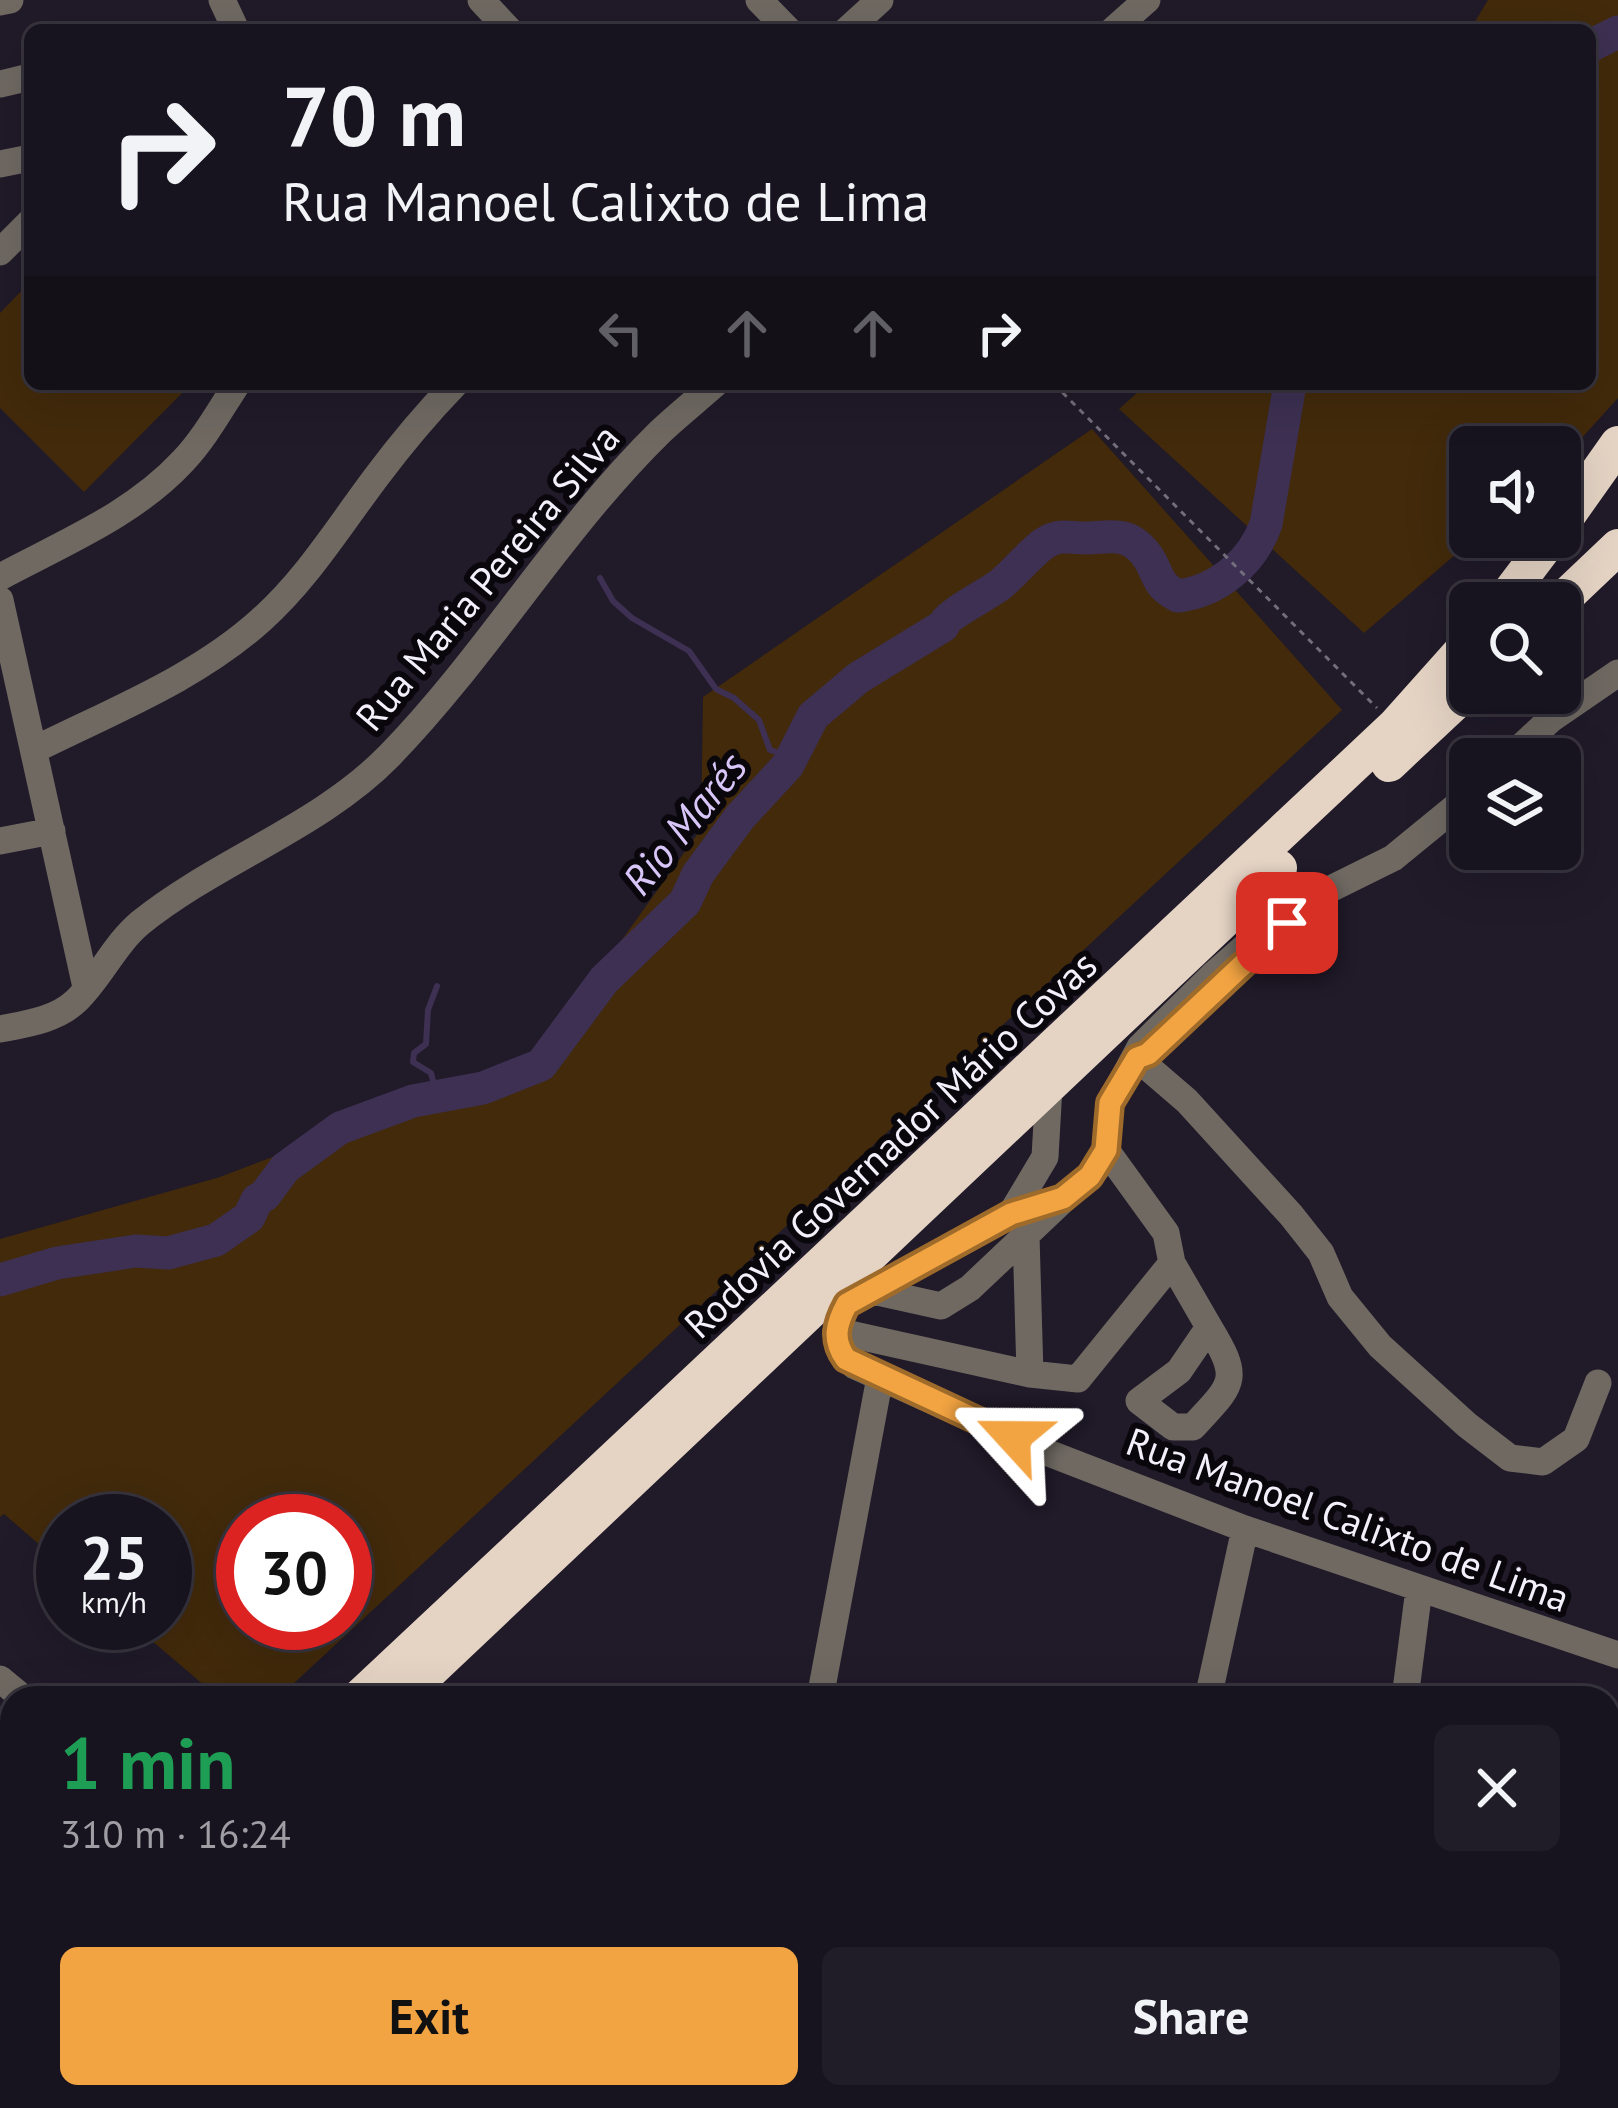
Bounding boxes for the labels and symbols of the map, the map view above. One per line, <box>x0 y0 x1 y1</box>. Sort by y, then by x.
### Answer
street label: Rua Maria Pereira Silva <box>344 413 630 741</box>
water label: Rio Marés <box>610 740 758 906</box>
pin <box>1236 872 1338 974</box>
street label: Rodovia Governador Mário Covas <box>673 939 1107 1349</box>
position arrow <box>950 1374 1076 1500</box>
street label: Rua Manoel Calixto de Lima <box>1120 1415 1576 1623</box>
speed limit sign: 30 <box>216 1494 372 1650</box>

